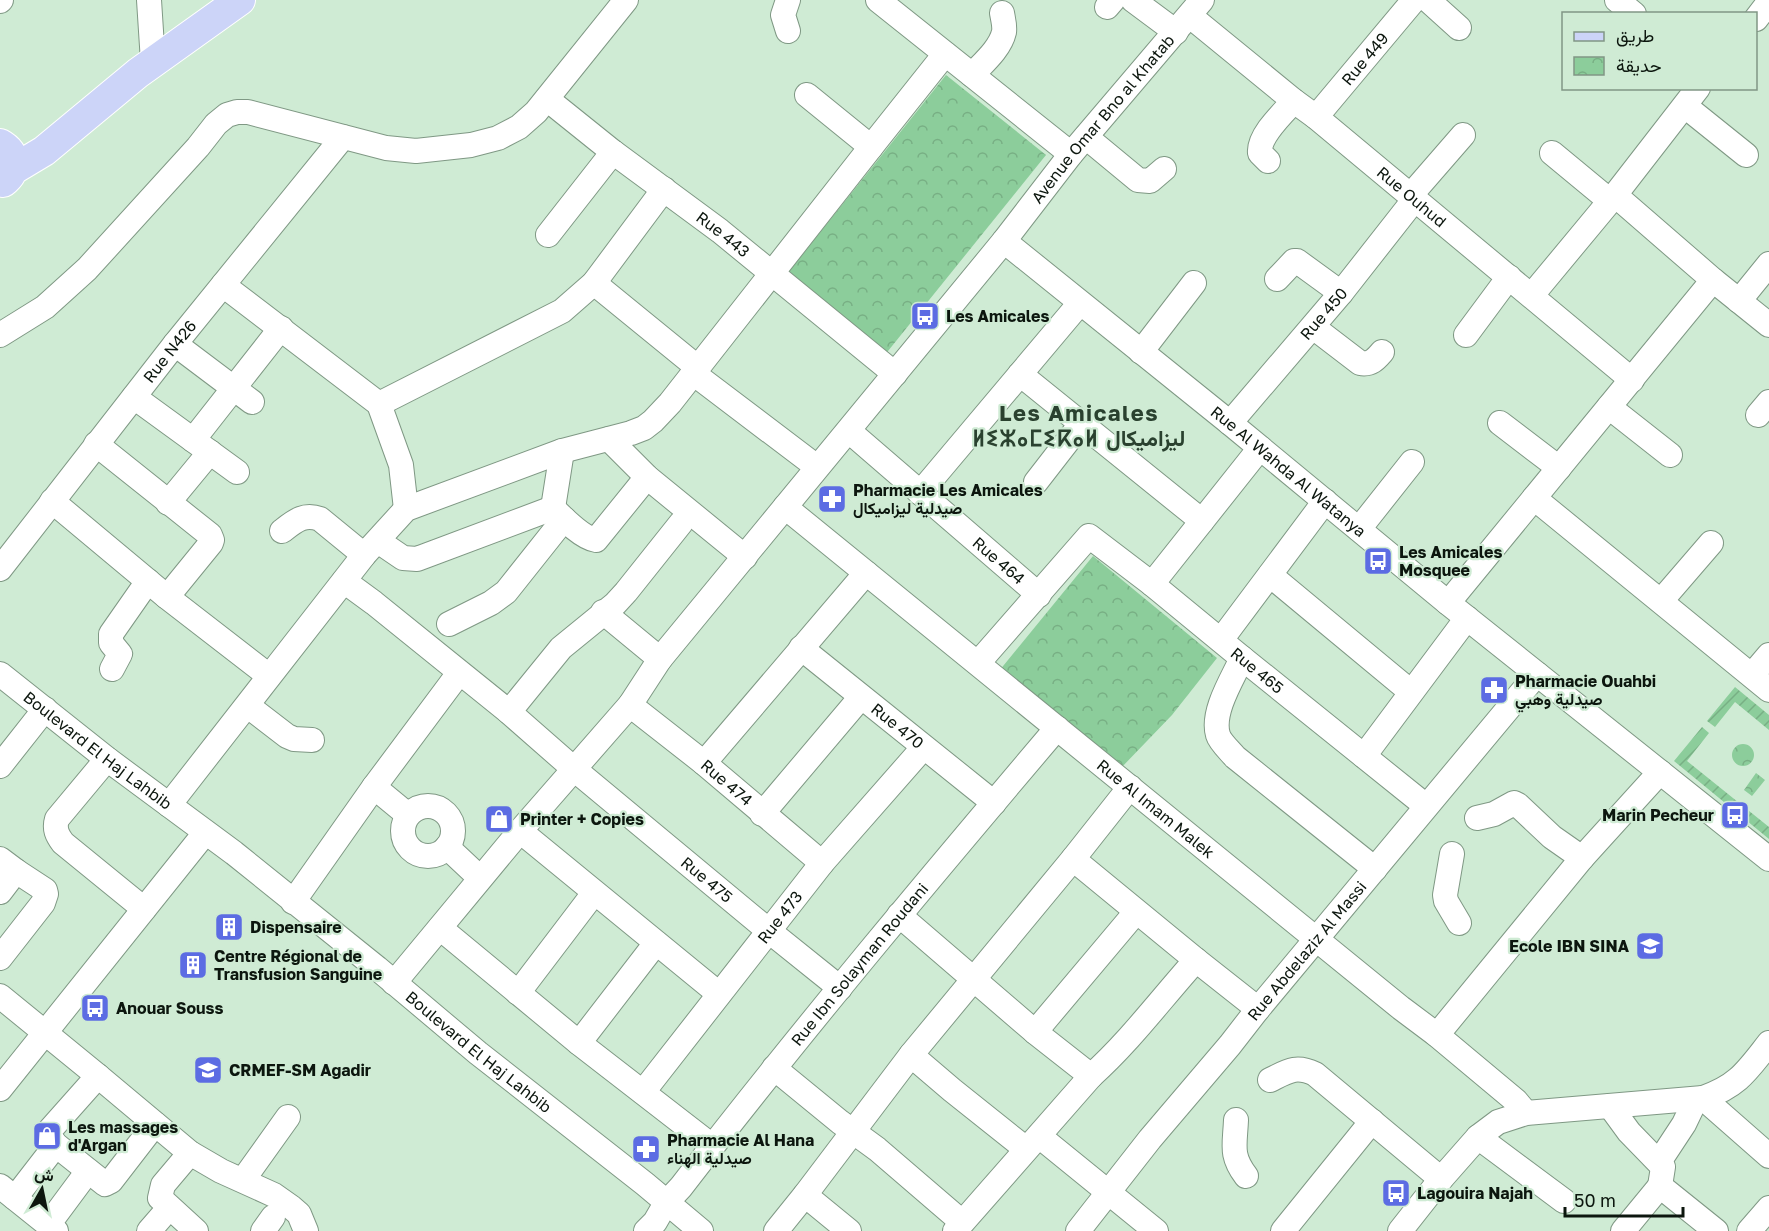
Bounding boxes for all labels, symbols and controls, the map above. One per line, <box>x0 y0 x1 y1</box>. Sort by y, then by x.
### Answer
legend <box>1562 12 1757 90</box>
text: طريق <box>1616 24 1654 47</box>
street label: Rue 449 <box>1337 28 1393 89</box>
street label: Avenue Omar Bno al Khatab <box>1027 30 1178 207</box>
text: حديقة <box>1616 54 1662 76</box>
street label: Rue Ouhud <box>1373 162 1451 231</box>
street label: Rue 443 <box>692 207 754 261</box>
street label: Rue 450 <box>1296 283 1351 344</box>
bus stop icon: Les Amicales <box>909 300 941 332</box>
place label: Les Amicales <box>946 306 1049 326</box>
street label: Rue N426 <box>139 316 201 387</box>
district label: Les Amicales ⵍⵉⵣⴰⵎⵉⴽⴰⵍ ليزاميكال <box>973 399 1185 452</box>
street label: Rue Al Wahda Al Watanya <box>1207 402 1370 541</box>
place label: Pharmacie Les Amicales صيدلية ليزاميكال <box>853 480 1043 519</box>
pharmacy icon: Pharmacie Les Amicales صيدلية ليزاميكال <box>816 483 848 515</box>
street label: Rue 464 <box>969 532 1029 588</box>
place label: Les Amicales Mosquee <box>1399 542 1502 580</box>
bus stop icon: Les Amicales Mosquee <box>1362 545 1394 577</box>
street label: Rue 465 <box>1227 643 1288 698</box>
place label: Pharmacie Ouahbi صيدلية وهبي <box>1515 671 1656 713</box>
pharmacy icon: Pharmacie Ouahbi صيدلية وهبي <box>1478 674 1510 706</box>
street label: Boulevard El Haj Lahbib <box>20 687 176 814</box>
street label: Rue 470 <box>867 699 928 753</box>
street label: Rue 474 <box>697 755 757 810</box>
street label: Rue Al Imam Malek <box>1093 755 1219 862</box>
bus stop icon: Marin Pecheur <box>1719 799 1751 831</box>
shop icon: Printer + Copies <box>483 803 515 835</box>
place label: Marin Pecheur <box>1602 805 1714 825</box>
place label: Printer + Copies <box>520 809 644 829</box>
street label: Rue 475 <box>677 852 737 907</box>
street label: Rue Abdelaziz Al Massi <box>1243 877 1371 1024</box>
street label: Rue Ibn Solayman Roudani <box>787 879 932 1050</box>
street label: Rue 473 <box>753 887 806 947</box>
building icon: Dispensaire <box>213 911 245 943</box>
place label: Dispensaire <box>250 917 342 937</box>
school or university icon: Ecole IBN SINA <box>1634 930 1666 962</box>
place label: Ecole IBN SINA <box>1509 936 1630 956</box>
place label: Centre Régional de Transfusion Sanguine <box>214 946 382 984</box>
building icon: Centre Régional de Transfusion Sanguine <box>177 949 209 981</box>
street label: Boulevard El Haj Lahbib <box>402 987 556 1117</box>
bus stop icon: Anouar Souss <box>79 992 111 1024</box>
place label: Anouar Souss <box>116 998 223 1018</box>
school or university icon: CRMEF-SM Agadir <box>192 1054 224 1086</box>
place label: CRMEF-SM Agadir <box>229 1060 371 1080</box>
place label: Les massages d'Argan <box>68 1117 178 1155</box>
shop icon: Les massages d'Argan <box>31 1120 63 1152</box>
place label: Pharmacie Al Hana صيدلية الهناء <box>667 1130 814 1169</box>
pharmacy icon: Pharmacie Al Hana صيدلية الهناء <box>630 1133 662 1165</box>
north arrow <box>12 1159 72 1219</box>
text: ش <box>33 1163 55 1186</box>
bus stop icon: Lagouira Najah <box>1380 1177 1412 1209</box>
scale bar <box>1565 1180 1684 1218</box>
place label: Lagouira Najah <box>1417 1183 1533 1203</box>
text: 50 m <box>1574 1189 1616 1211</box>

